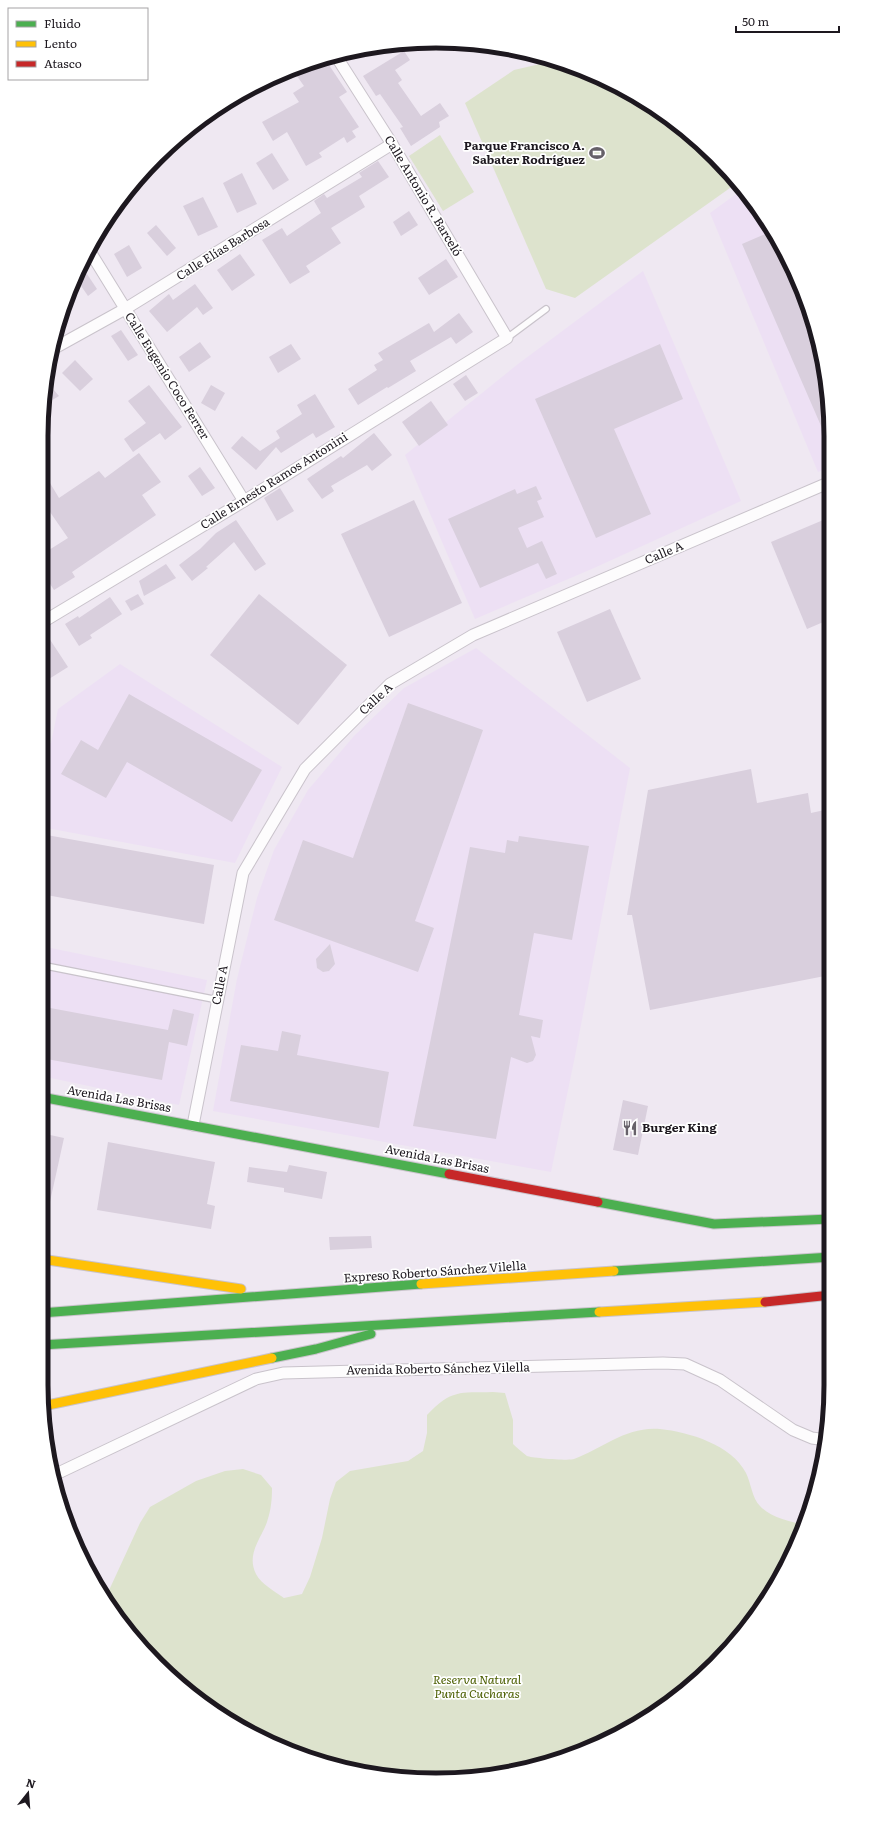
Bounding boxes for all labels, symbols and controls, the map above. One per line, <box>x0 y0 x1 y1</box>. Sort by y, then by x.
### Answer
legend <box>8 8 148 80</box>
scale bar <box>736 8 839 34</box>
text: 50 m <box>742 12 769 30</box>
text: Fluido <box>44 14 81 32</box>
text: Lento <box>44 34 77 52</box>
text: Atasco <box>44 54 82 72</box>
street label: Calle Antonio R. Barceló <box>381 132 467 259</box>
place label: Parque Francisco A. Sabater Rodríguez <box>464 136 586 168</box>
sports icon: Parque Francisco A. Sabater Rodríguez <box>588 144 606 162</box>
street label: Calle Elías Barbosa <box>172 212 273 284</box>
street label: Calle Eugenio Coco Ferrer <box>121 308 215 443</box>
street label: Calle Ernesto Ramos Antonini <box>196 427 351 533</box>
street label: Calle A <box>642 536 686 568</box>
street label: Calle A <box>355 678 396 719</box>
street label: Calle A <box>206 963 232 1006</box>
street label: Avenida Las Brisas <box>66 1080 173 1116</box>
place label: Burger King <box>642 1118 717 1136</box>
restaurant icon: Burger King <box>621 1119 639 1137</box>
street label: Avenida Las Brisas <box>384 1139 491 1177</box>
street label: Expreso Roberto Sánchez Vilella <box>343 1256 527 1286</box>
street label: Avenida Roberto Sánchez Vilella <box>346 1357 531 1379</box>
park label: Reserva Natural Punta Cucharas <box>433 1670 522 1702</box>
north arrow <box>8 1773 48 1813</box>
text: N <box>24 1773 38 1791</box>

